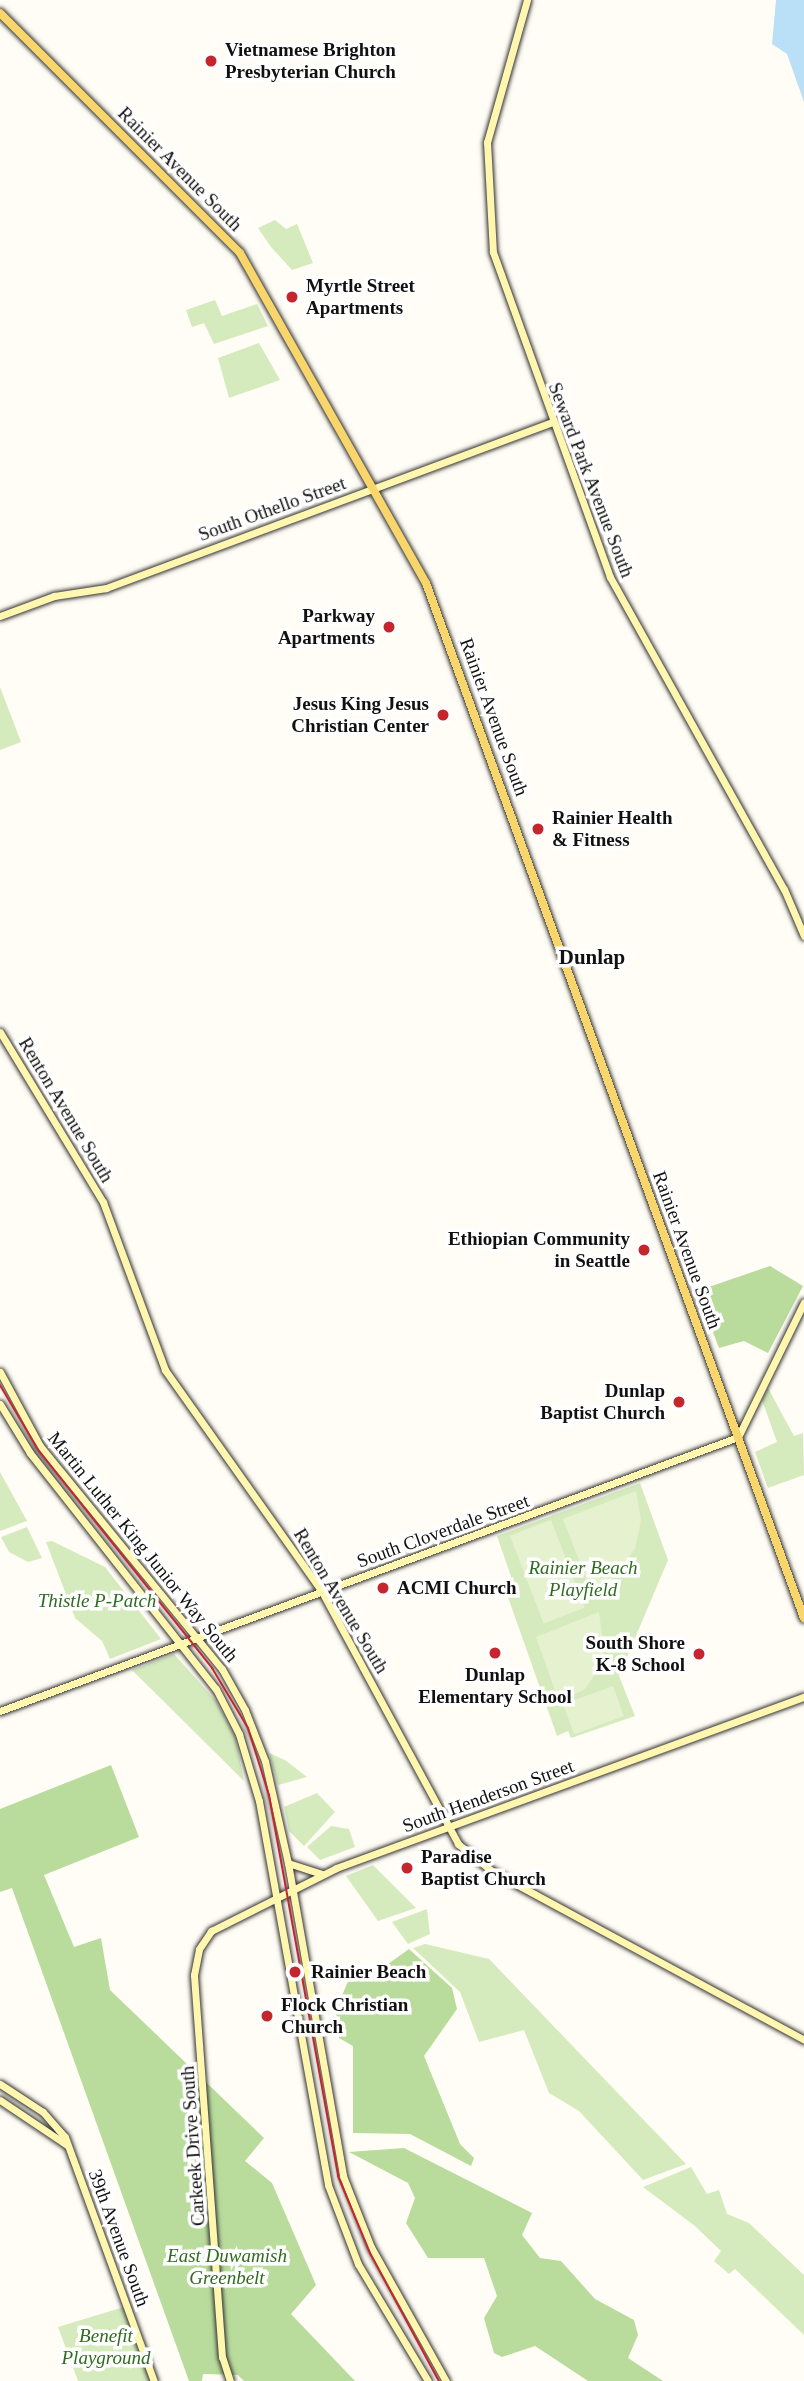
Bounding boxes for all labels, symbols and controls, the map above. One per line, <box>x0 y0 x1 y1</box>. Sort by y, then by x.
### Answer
place label: Vietnamese Brighton Presbyterian Church <box>225 39 396 83</box>
marker: Vietnamese Brighton Presbyterian Church <box>203 53 219 69</box>
street label: Rainier Avenue South <box>113 102 247 236</box>
place label: Myrtle Street Apartments <box>306 275 415 319</box>
marker: Myrtle Street Apartments <box>284 289 300 305</box>
street label: Seward Park Avenue South <box>543 379 639 581</box>
street label: South Othello Street <box>195 472 349 546</box>
place label: Parkway Apartments <box>278 605 375 649</box>
marker: Parkway Apartments <box>381 619 397 635</box>
street label: Rainier Avenue South <box>455 634 533 800</box>
place label: Jesus King Jesus Christian Center <box>291 693 429 737</box>
marker: Jesus King Jesus Christian Center <box>435 707 451 723</box>
place label: Rainier Health & Fitness <box>552 807 673 851</box>
marker: Rainier Health & Fitness <box>530 821 546 837</box>
district label: Dunlap <box>559 944 625 970</box>
street label: Renton Avenue South <box>13 1033 119 1187</box>
street label: Rainier Avenue South <box>648 1167 726 1333</box>
place label: Ethiopian Community in Seattle <box>448 1228 630 1272</box>
marker: Ethiopian Community in Seattle <box>636 1242 652 1258</box>
place label: Dunlap Baptist Church <box>540 1380 665 1424</box>
marker: Dunlap Baptist Church <box>671 1394 687 1410</box>
street label: Martin Luther King Junior Way South <box>43 1427 243 1667</box>
street label: South Cloverdale Street <box>354 1489 532 1573</box>
street label: Renton Avenue South <box>288 1524 394 1678</box>
park label: Rainier Beach Playfield <box>528 1557 638 1601</box>
place label: ACMI Church <box>397 1577 516 1599</box>
marker: ACMI Church <box>375 1580 391 1596</box>
park label: Thistle P-Patch <box>38 1590 156 1612</box>
place label: South Shore K-8 School <box>586 1632 685 1676</box>
marker: Dunlap Elementary School <box>487 1645 503 1661</box>
marker: South Shore K-8 School <box>691 1646 707 1662</box>
place label: Dunlap Elementary School <box>418 1664 572 1708</box>
street label: South Henderson Street <box>399 1754 577 1838</box>
place label: Paradise Baptist Church <box>421 1846 546 1890</box>
marker: Paradise Baptist Church <box>399 1860 415 1876</box>
place label: Rainier Beach <box>311 1961 427 1983</box>
marker: Rainier Beach <box>285 1962 305 1982</box>
place label: Flock Christian Church <box>281 1994 408 2038</box>
marker: Flock Christian Church <box>259 2008 275 2024</box>
street label: Carkeek Drive South <box>176 2065 210 2227</box>
street label: 39th Avenue South <box>83 2166 155 2310</box>
park label: East Duwamish Greenbelt <box>167 2245 287 2289</box>
park label: Benefit Playground <box>61 2325 151 2369</box>

